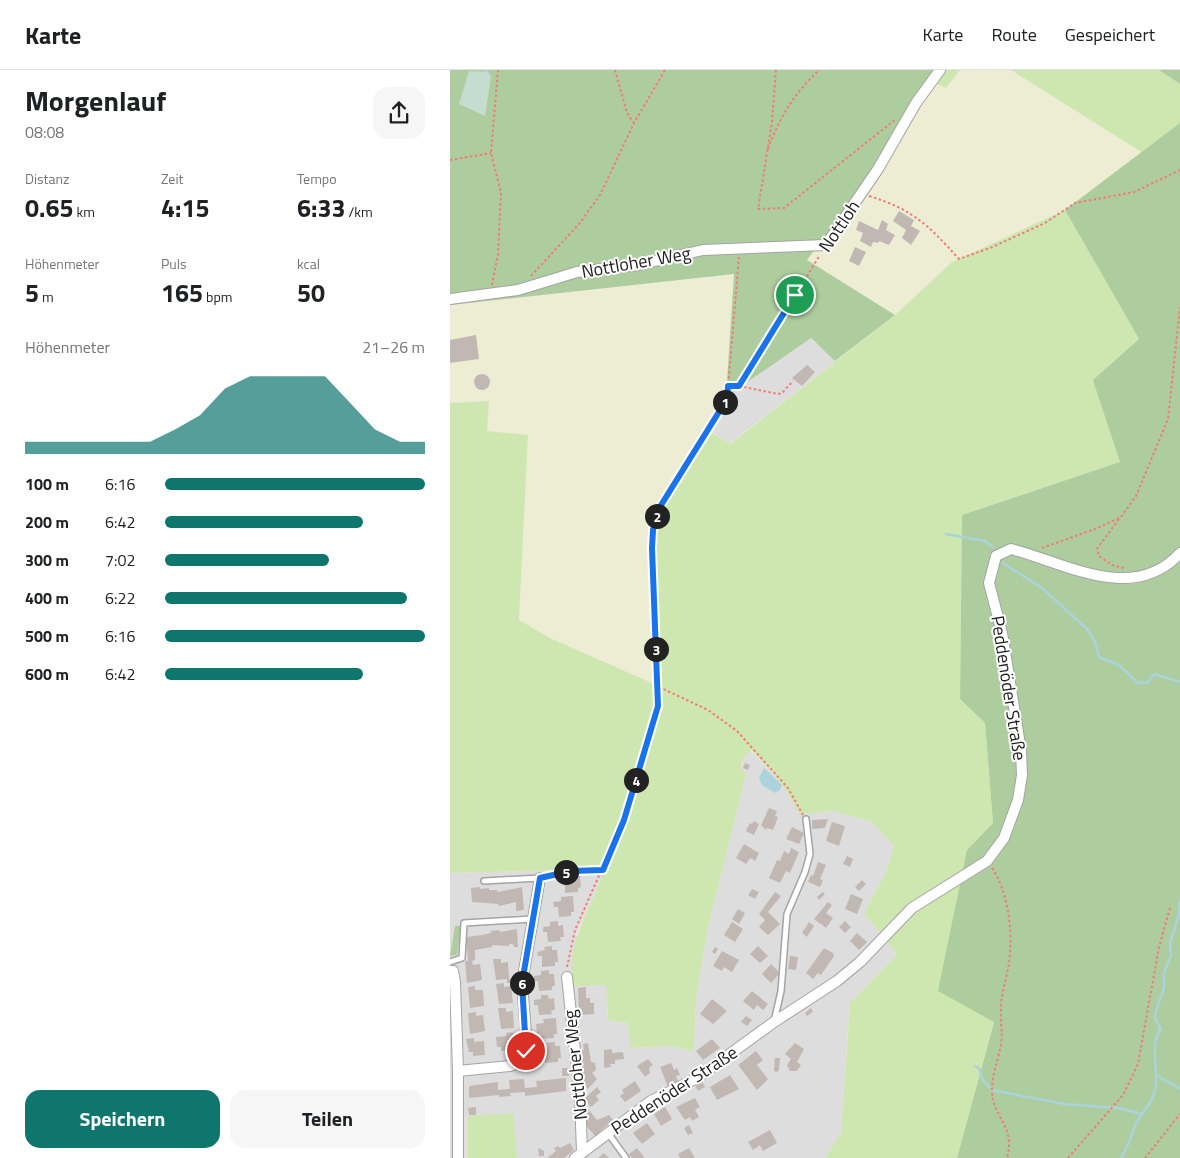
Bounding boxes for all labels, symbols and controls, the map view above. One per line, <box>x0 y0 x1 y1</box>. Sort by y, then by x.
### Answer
text: Karte <box>25 17 81 53</box>
text: Karte <box>922 21 963 48</box>
text: Route <box>991 21 1037 48</box>
text: Gespeichert <box>1065 21 1155 48</box>
text: Morgenlauf <box>25 79 166 122</box>
button: share <box>373 87 425 139</box>
text: 08:08 <box>25 120 64 144</box>
text: Distanz <box>25 168 69 189</box>
text: Zeit <box>161 168 183 189</box>
text: Tempo <box>297 168 337 189</box>
text: 0.65 <box>25 189 73 227</box>
text: 4:15 <box>161 189 209 227</box>
text: 6:33 <box>297 189 345 227</box>
street label: Nottloh <box>812 195 866 257</box>
text: km <box>73 201 95 222</box>
text: /km <box>345 201 373 222</box>
street label: Nottloher Weg <box>579 239 693 285</box>
text: Höhenmeter <box>25 253 99 274</box>
text: Puls <box>161 253 186 274</box>
text: kcal <box>297 253 320 274</box>
text: 5 <box>25 274 39 312</box>
text: 165 <box>161 274 203 312</box>
text: 50 <box>297 274 325 312</box>
pin <box>774 274 816 316</box>
icon: arrive <box>781 281 809 309</box>
text: m <box>39 286 54 307</box>
text: bpm <box>203 286 233 307</box>
text: Höhenmeter <box>25 335 110 359</box>
text: 21–26 m <box>362 335 425 359</box>
pin: 1 <box>712 390 738 414</box>
text: 1 <box>722 392 729 413</box>
text: 100 m <box>25 472 69 496</box>
text: 6:16 <box>105 472 135 496</box>
pin: 2 <box>644 504 670 528</box>
text: 2 <box>654 506 661 527</box>
text: 200 m <box>25 510 69 534</box>
text: 6:42 <box>105 510 135 534</box>
text: 300 m <box>25 548 69 572</box>
text: 7:02 <box>105 548 135 572</box>
text: 400 m <box>25 586 69 610</box>
text: 6:22 <box>105 586 135 610</box>
street label: Peddenöder Straße <box>984 614 1034 762</box>
text: 500 m <box>25 624 69 648</box>
text: 6:16 <box>105 624 135 648</box>
pin: 3 <box>644 636 668 662</box>
text: 3 <box>653 639 660 660</box>
text: 600 m <box>25 662 69 686</box>
text: 6:42 <box>105 662 135 686</box>
pin: 4 <box>624 768 648 792</box>
text: 4 <box>633 770 640 791</box>
pin: 5 <box>554 860 578 884</box>
text: 5 <box>563 862 570 883</box>
pin: 6 <box>510 970 534 996</box>
text: 6 <box>519 973 526 994</box>
street label: Nottloher Weg <box>556 1009 594 1121</box>
pin <box>505 1030 547 1072</box>
icon: check <box>512 1037 540 1065</box>
street label: Peddenöder Straße <box>605 1039 743 1141</box>
button: Speichern <box>25 1090 220 1148</box>
button: Teilen <box>230 1090 425 1148</box>

